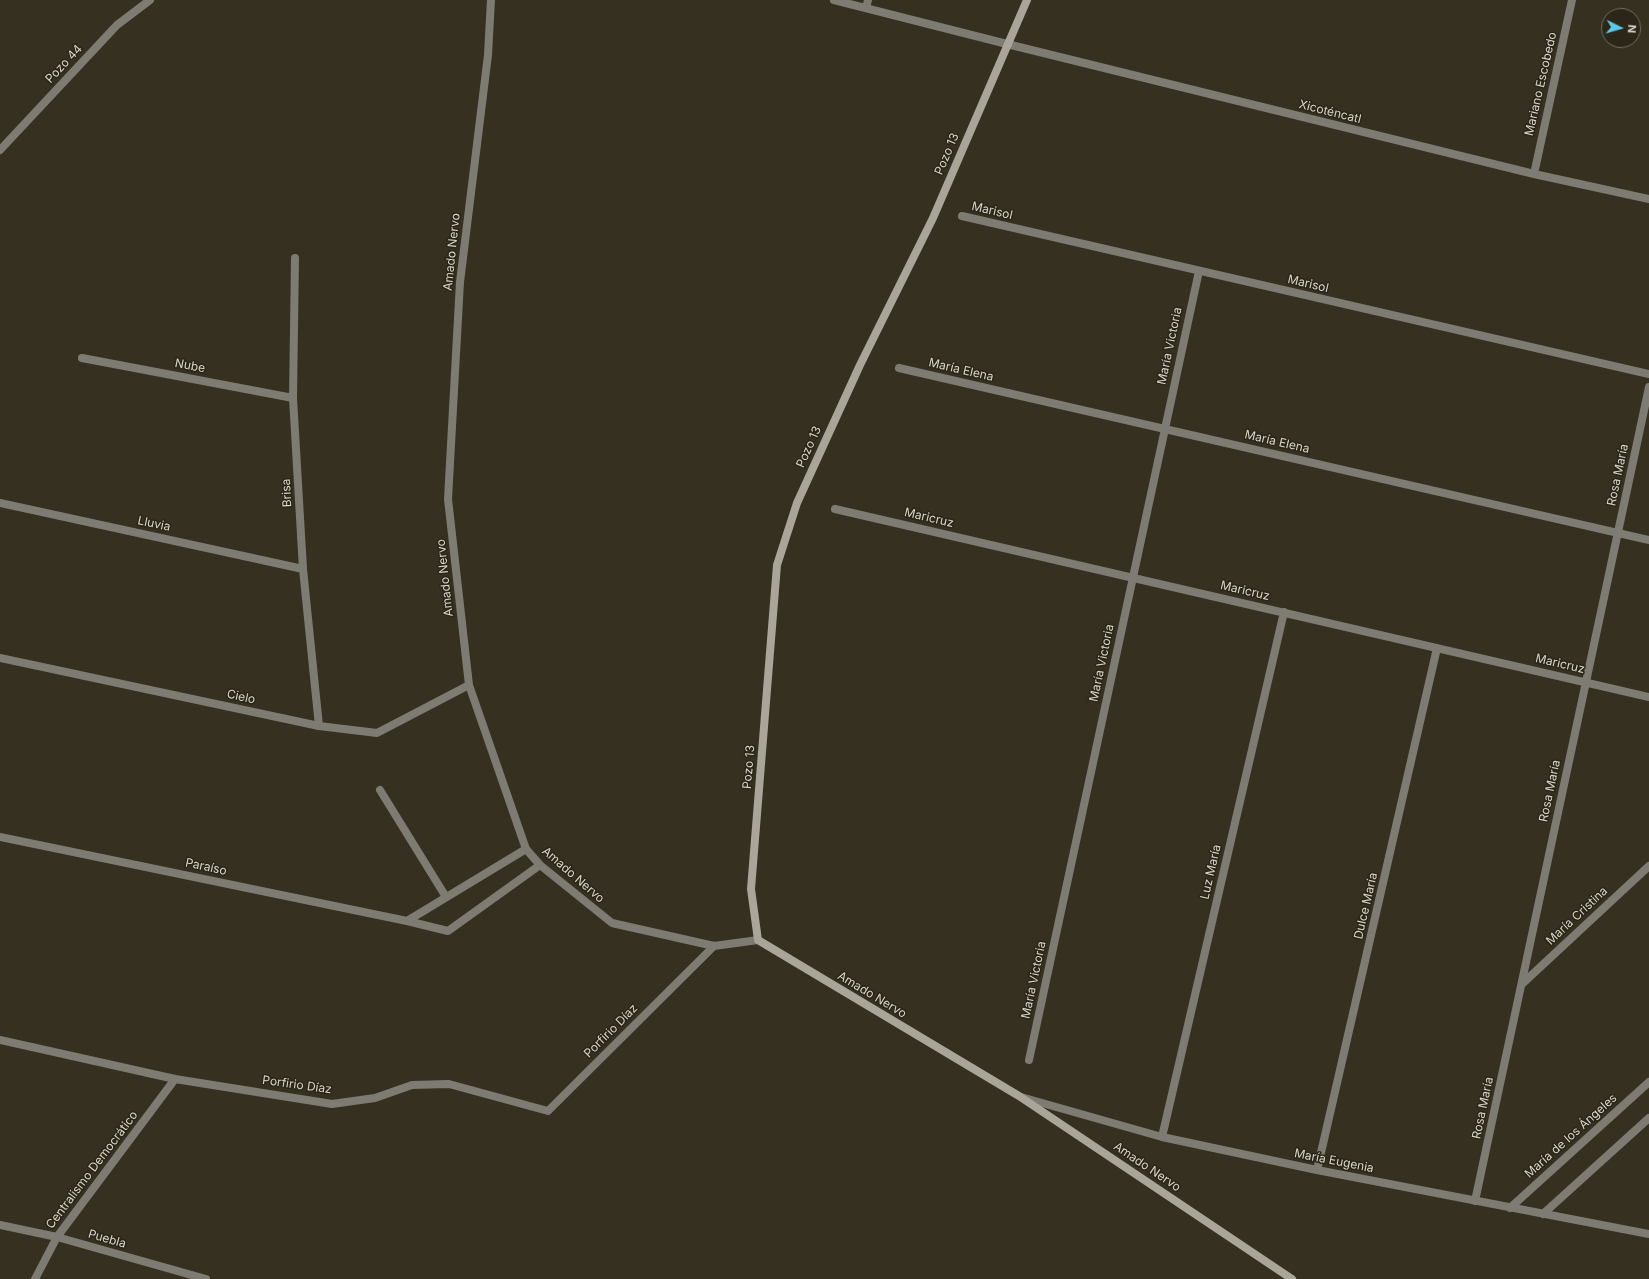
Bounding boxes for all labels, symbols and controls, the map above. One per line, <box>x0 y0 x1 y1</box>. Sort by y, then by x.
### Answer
north arrow <box>1601 8 1641 48</box>
text: N <box>1625 24 1639 34</box>
street label: Mariano Escobedo <box>1522 31 1560 137</box>
street label: Pozo 44 <box>43 42 85 86</box>
street label: Xicoténcatl <box>1297 97 1363 127</box>
street label: Pozo 13 <box>932 131 962 177</box>
street label: Marisol <box>970 199 1014 223</box>
street label: Amado Nervo <box>441 213 463 291</box>
street label: Marisol <box>1286 272 1330 296</box>
street label: María Victoria <box>1155 306 1185 386</box>
street label: Nube <box>174 356 206 376</box>
street label: María Elena <box>927 356 995 384</box>
street label: Pozo 13 <box>793 424 825 470</box>
street label: María Elena <box>1243 428 1311 456</box>
street label: Rosa María <box>1604 443 1632 507</box>
street label: Brisa <box>279 478 295 508</box>
street label: Maricruz <box>903 505 955 531</box>
street label: Lluvia <box>136 514 172 534</box>
street label: Amado Nervo <box>434 539 456 617</box>
street label: Maricruz <box>1219 578 1271 604</box>
street label: María Victoria <box>1087 623 1117 703</box>
street label: Maricruz <box>1534 651 1586 677</box>
street label: Cielo <box>225 687 257 707</box>
street label: Pozo 13 <box>740 744 758 790</box>
street label: Rosa María <box>1536 759 1564 823</box>
street label: Luz María <box>1198 843 1224 901</box>
street label: Amado Nervo <box>539 844 607 906</box>
street label: Paraíso <box>184 856 228 878</box>
street label: Dulce María <box>1351 871 1381 941</box>
street label: María Cristina <box>1543 884 1611 948</box>
street label: María Victoria <box>1019 940 1049 1020</box>
street label: Amado Nervo <box>835 969 909 1021</box>
street label: Porfirio Díaz <box>581 1001 641 1061</box>
street label: Porfirio Díaz <box>261 1073 333 1097</box>
street label: Rosa María <box>1469 1076 1497 1140</box>
street label: María de los Ángeles <box>1522 1091 1620 1181</box>
street label: Centralismo Democrático <box>43 1108 141 1232</box>
street label: Amado Nervo <box>1111 1139 1183 1195</box>
street label: María Eugenia <box>1293 1146 1375 1176</box>
street label: Puebla <box>86 1227 128 1251</box>

